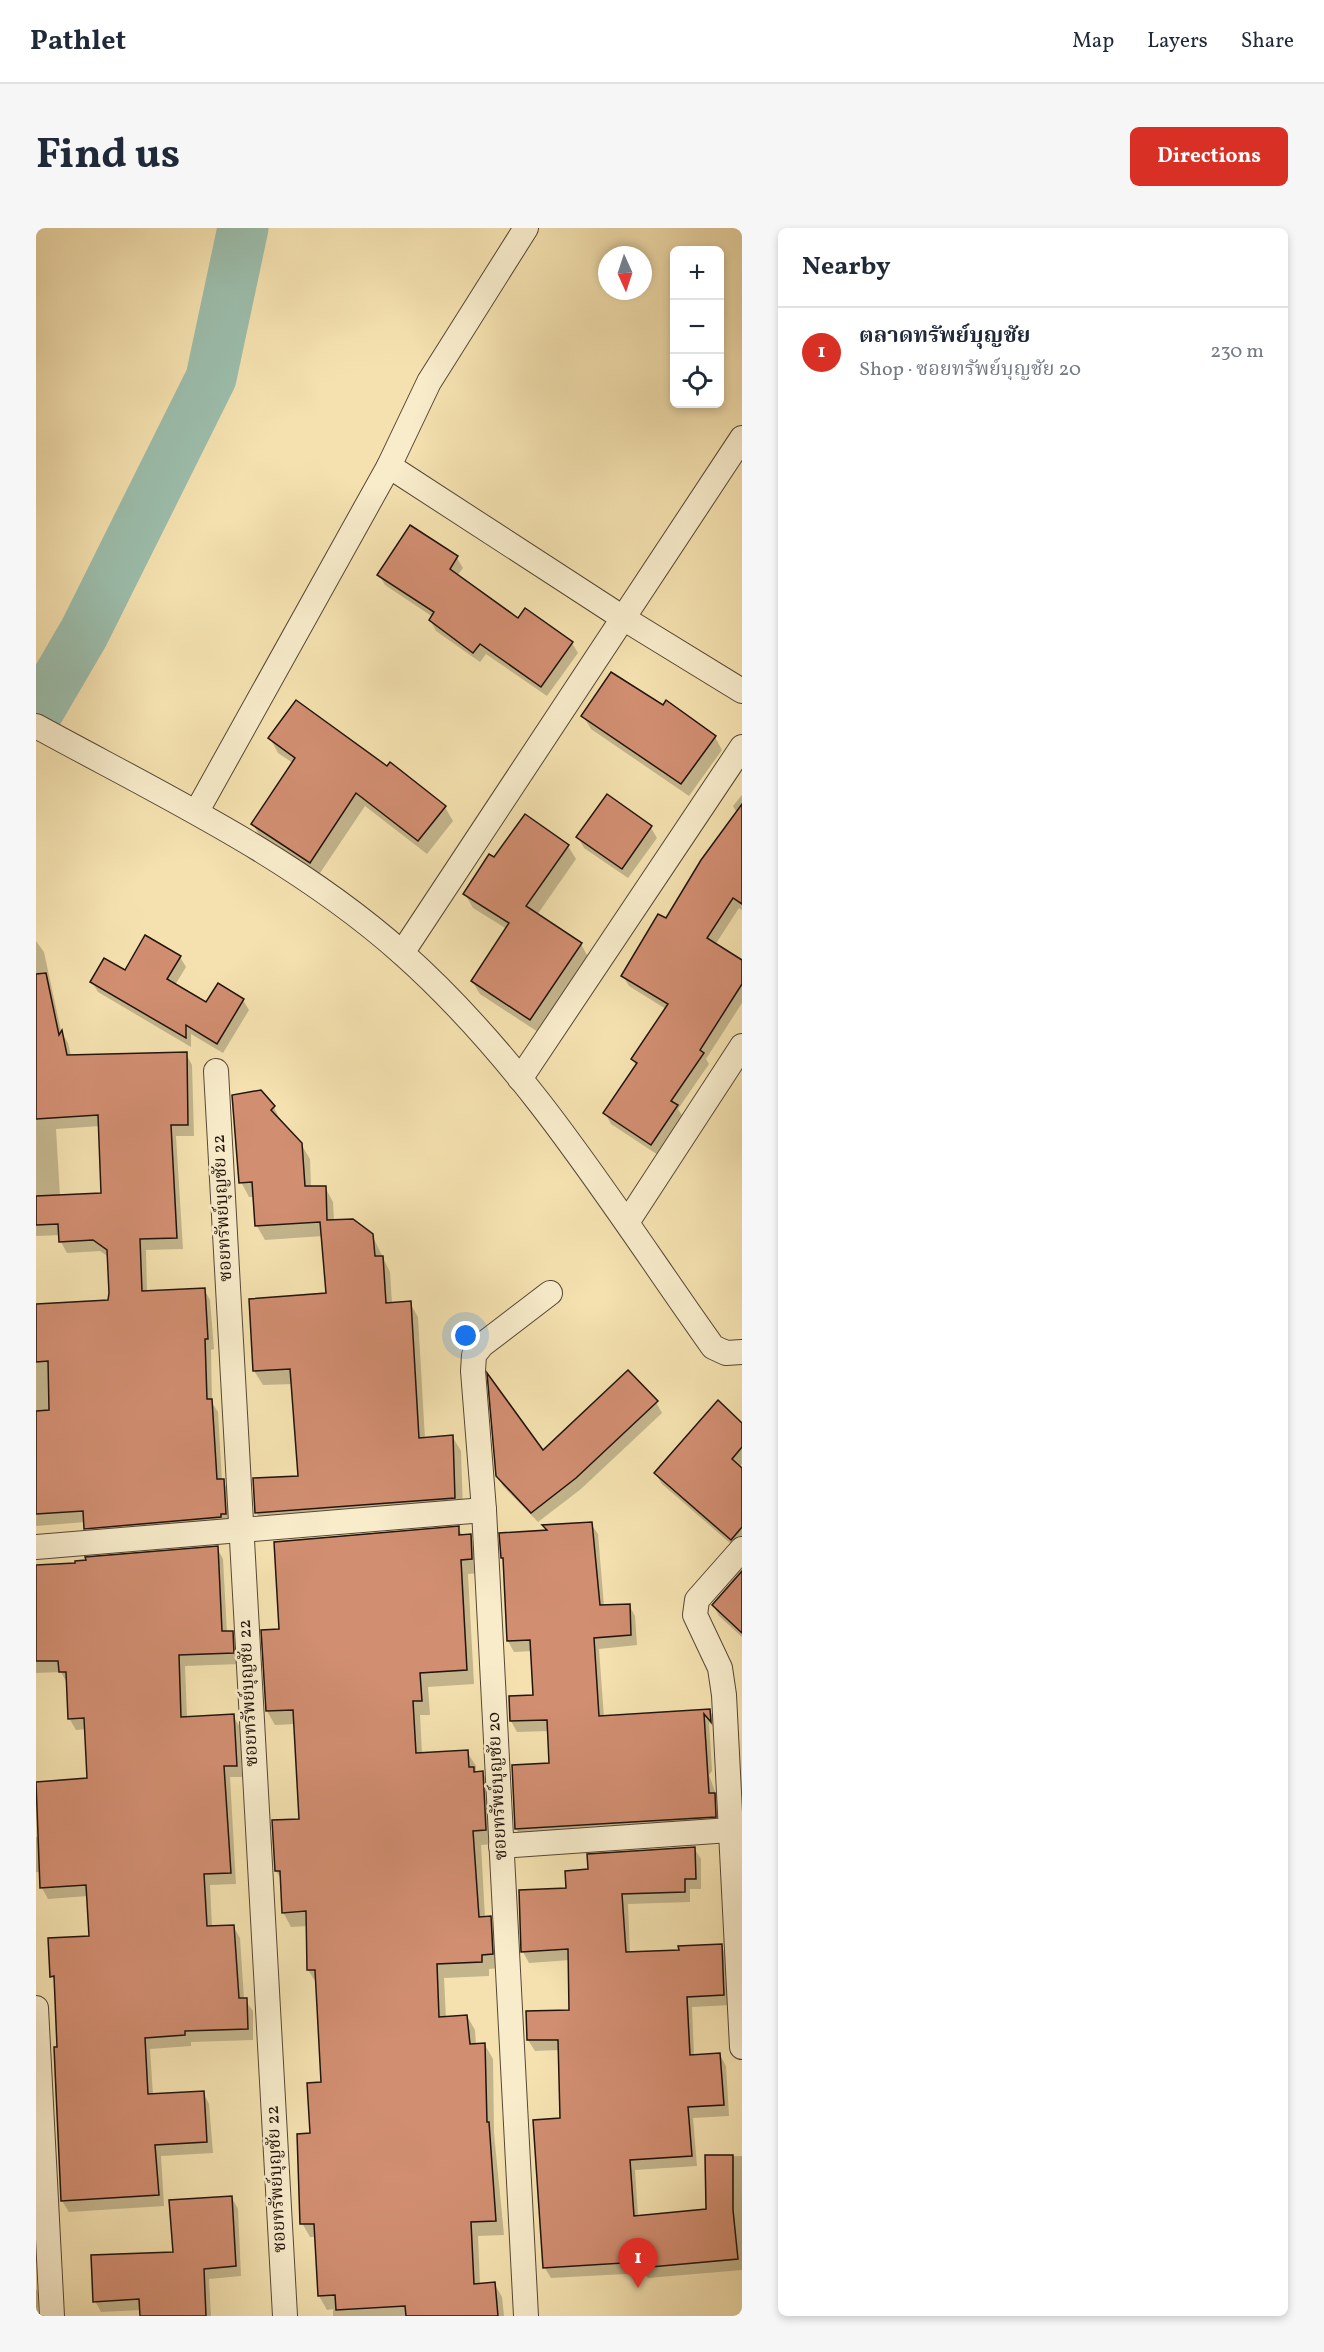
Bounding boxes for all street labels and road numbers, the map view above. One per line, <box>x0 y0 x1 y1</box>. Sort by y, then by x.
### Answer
street label: ซอยทรัพย์บุญชัย 22 <box>207 1134 239 1282</box>
street label: ซอยทรัพย์บุญชัย 22 <box>233 1619 265 1767</box>
street label: ซอยทรัพย์บุญชัย 20 <box>482 1711 514 1861</box>
street label: ซอยทรัพย์บุญชัย 22 <box>261 2105 293 2253</box>

